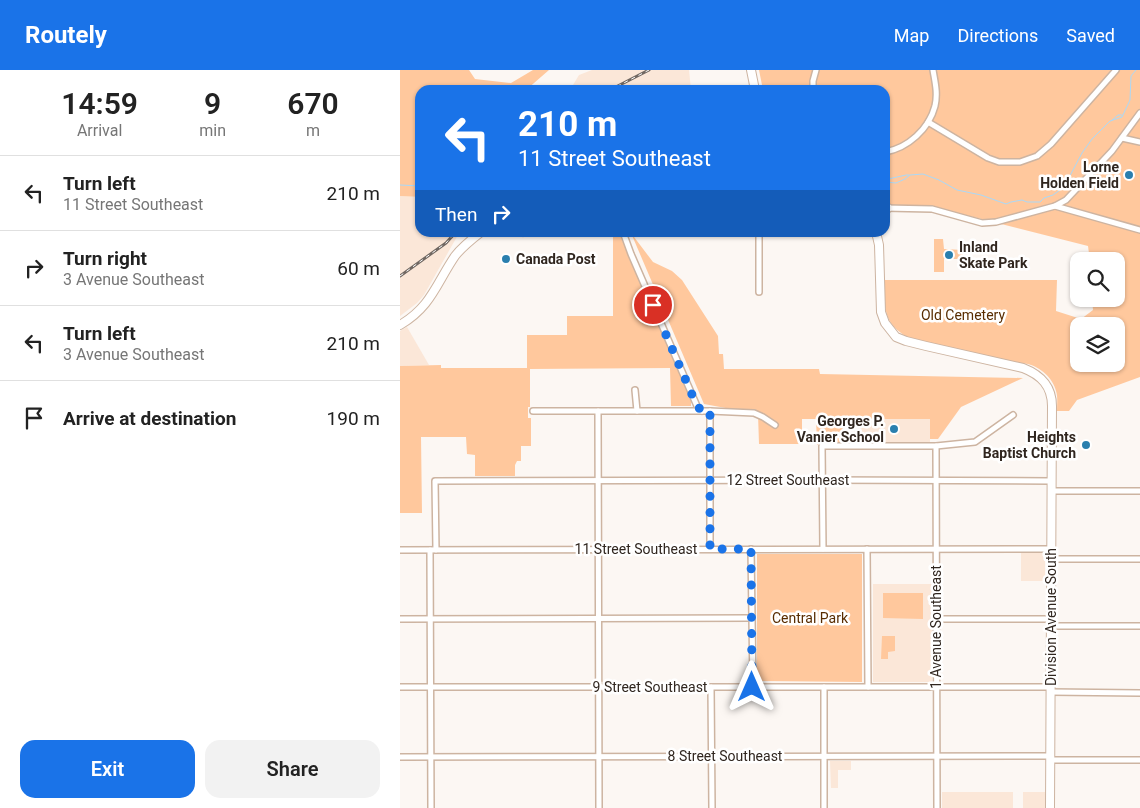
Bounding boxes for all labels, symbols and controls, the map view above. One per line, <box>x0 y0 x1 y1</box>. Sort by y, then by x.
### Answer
text: Routely <box>25 21 107 49</box>
text: Map <box>894 25 929 46</box>
text: Directions <box>957 25 1038 46</box>
text: Saved <box>1066 25 1115 46</box>
text: 14:59 <box>61 86 138 121</box>
text: 9 <box>204 86 221 121</box>
text: 670 <box>287 86 339 121</box>
text: 210 m <box>518 104 617 145</box>
icon: left <box>435 105 500 170</box>
text: Arrival <box>77 121 122 140</box>
text: min <box>199 121 226 140</box>
text: m <box>306 121 320 140</box>
text: 11 Street Southeast <box>518 146 711 171</box>
place label: Lorne Holden Field <box>1040 159 1119 191</box>
marker: Lorne Holden Field <box>1123 169 1135 181</box>
text: Turn left <box>63 172 136 195</box>
icon: left <box>20 179 48 207</box>
text: 210 m <box>327 182 380 205</box>
text: 11 Street Southeast <box>63 195 203 214</box>
icon: right <box>487 200 515 228</box>
text: Then <box>435 203 477 226</box>
place label: Inland Skate Park <box>959 239 1028 271</box>
text: Turn right <box>63 247 147 270</box>
marker: Inland Skate Park <box>943 249 955 261</box>
place label: Canada Post <box>516 251 596 267</box>
map controls <box>1070 252 1125 372</box>
button: search <box>1070 252 1125 307</box>
marker: Canada Post <box>500 253 512 265</box>
icon: right <box>20 254 48 282</box>
text: 60 m <box>337 257 380 280</box>
text: 3 Avenue Southeast <box>63 270 204 289</box>
pin <box>632 284 674 326</box>
icon: arrive <box>639 291 667 319</box>
park label: Old Cemetery <box>921 307 1005 323</box>
button: layers <box>1070 317 1125 372</box>
text: Turn left <box>63 322 136 345</box>
icon: left <box>20 329 48 357</box>
text: 210 m <box>327 332 380 355</box>
text: 3 Avenue Southeast <box>63 345 204 364</box>
icon: arrive <box>20 404 48 432</box>
text: Arrive at destination <box>63 407 236 430</box>
text: 190 m <box>327 407 380 430</box>
place label: Georges P. Vanier School <box>797 413 884 445</box>
marker: Georges P. Vanier School <box>888 423 900 435</box>
place label: Heights Baptist Church <box>983 429 1076 461</box>
marker: Heights Baptist Church <box>1080 439 1092 451</box>
street label: 12 Street Southeast <box>727 472 850 488</box>
street label: 11 Street Southeast <box>575 541 698 557</box>
street label: Division Avenue South <box>1043 548 1059 686</box>
street label: 1 Avenue Southeast <box>928 565 944 689</box>
park label: Central Park <box>772 610 849 626</box>
position arrow <box>725 660 777 712</box>
street label: 9 Street Southeast <box>593 679 708 695</box>
button: Exit <box>20 740 195 798</box>
button: Share <box>205 740 380 798</box>
street label: 8 Street Southeast <box>668 748 783 764</box>

